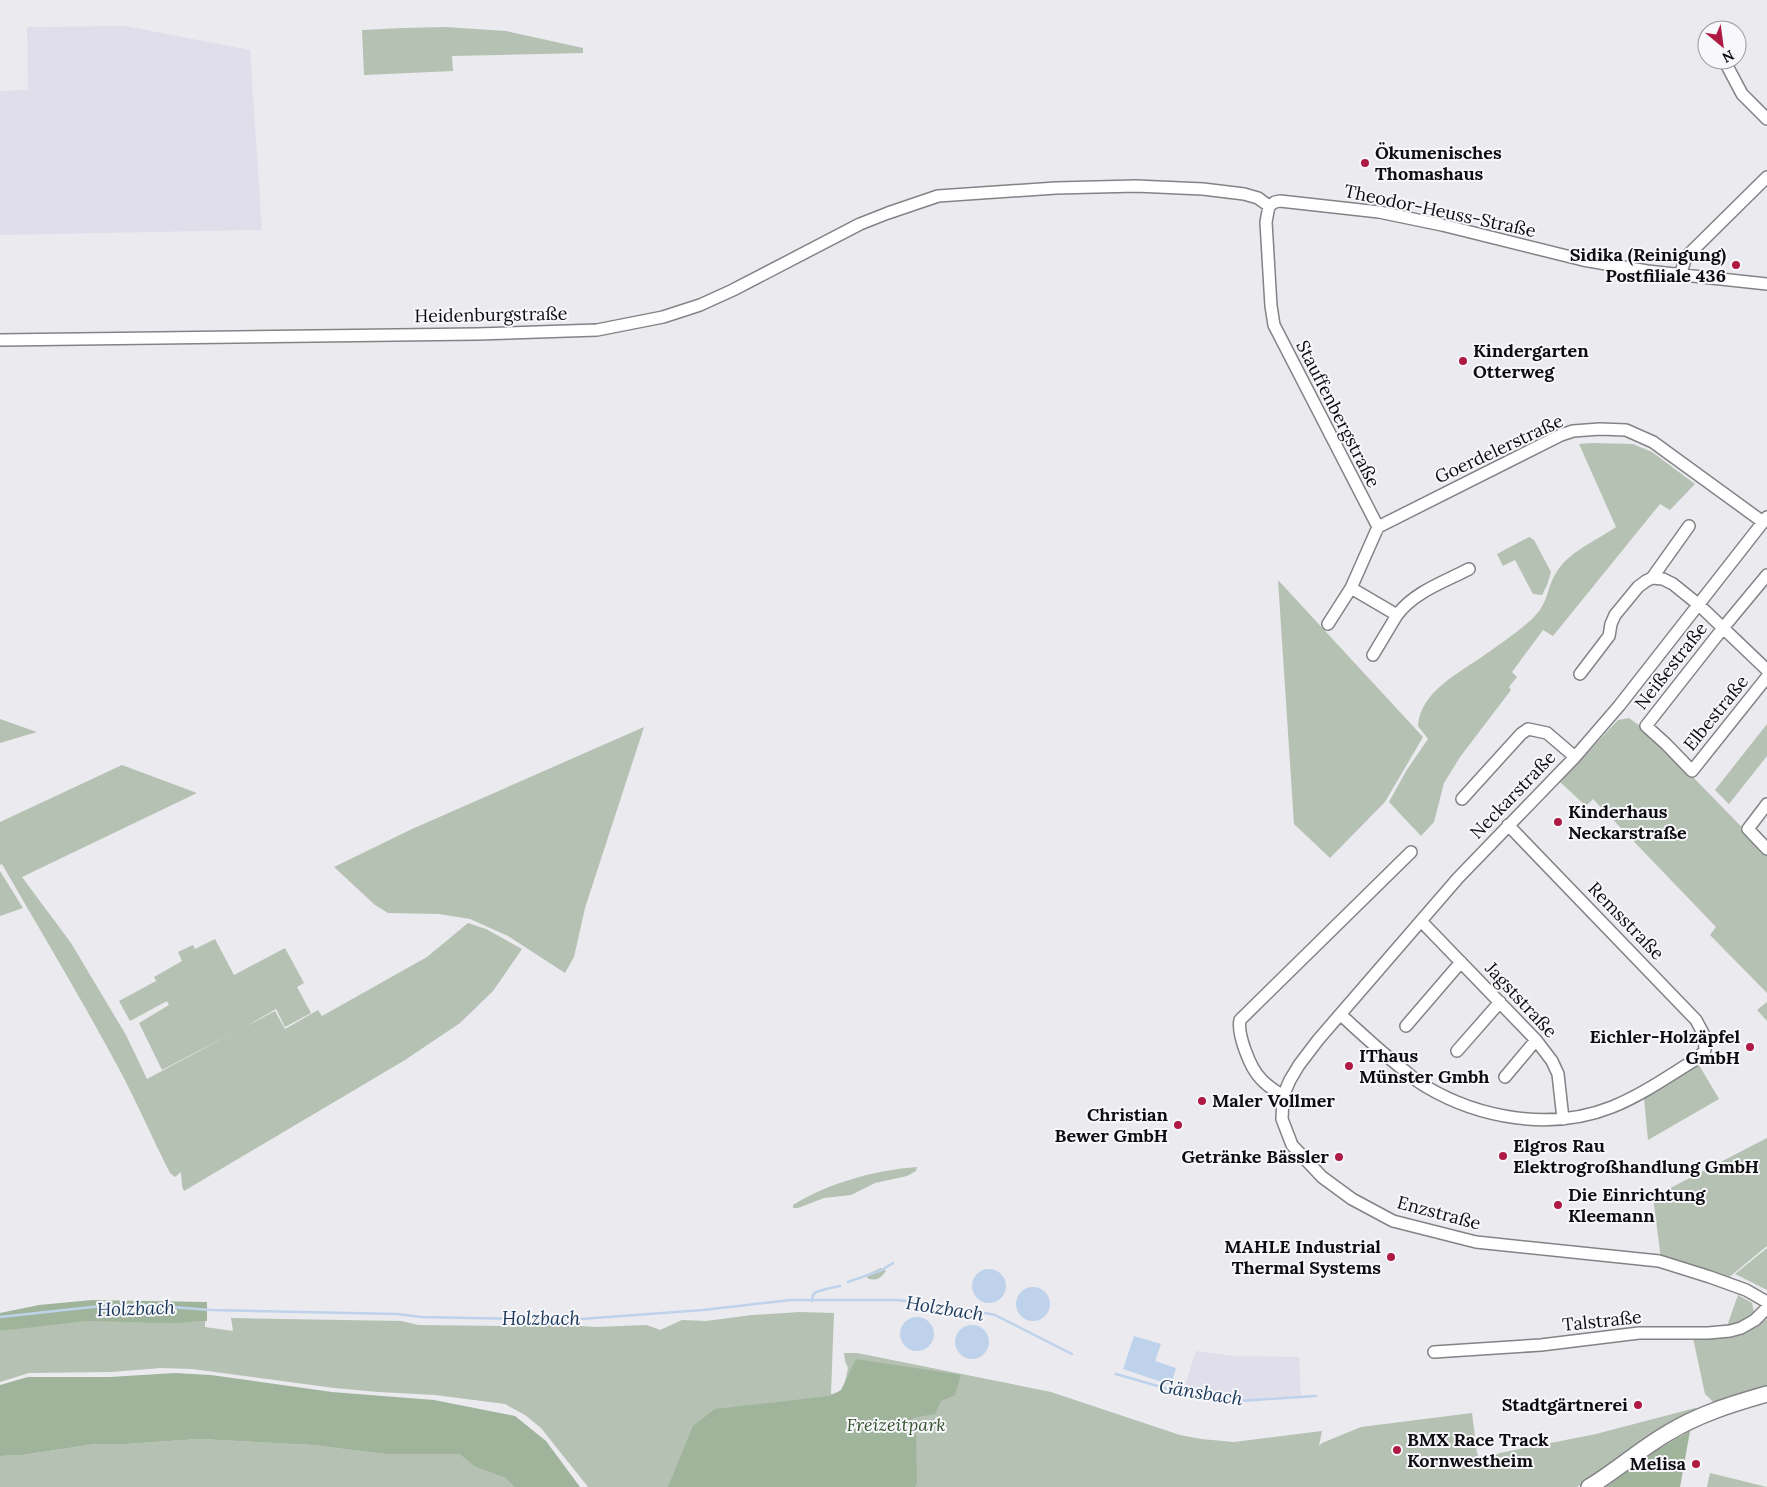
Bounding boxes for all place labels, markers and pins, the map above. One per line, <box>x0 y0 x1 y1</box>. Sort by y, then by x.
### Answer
place label: Ökumenisches Thomashaus <box>1375 141 1502 185</box>
marker: Ökumenisches Thomashaus <box>1359 157 1371 169</box>
place label: Sidika (Reinigung) Postfiliale 436 <box>1570 243 1726 287</box>
marker: Sidika (Reinigung) Postfiliale 436 <box>1730 259 1742 271</box>
place label: Kindergarten Otterweg <box>1473 339 1589 383</box>
marker: Kindergarten Otterweg <box>1457 355 1469 367</box>
place label: Kinderhaus Neckarstraße <box>1568 800 1687 844</box>
marker: Kinderhaus Neckarstraße <box>1552 816 1564 828</box>
place label: Eichler-Holzäpfel GmbH <box>1589 1025 1740 1069</box>
marker: Eichler-Holzäpfel GmbH <box>1744 1041 1756 1053</box>
place label: IThaus Münster Gmbh <box>1359 1044 1489 1088</box>
marker: IThaus Münster Gmbh <box>1343 1060 1355 1072</box>
place label: Maler Vollmer <box>1212 1089 1335 1112</box>
marker: Maler Vollmer <box>1196 1095 1208 1107</box>
place label: Christian Bewer GmbH <box>1055 1103 1169 1147</box>
marker: Christian Bewer GmbH <box>1172 1119 1184 1131</box>
place label: Elgros Rau Elektrogroßhandlung GmbH <box>1513 1134 1759 1178</box>
place label: Getränke Bässler <box>1181 1145 1329 1168</box>
marker: Elgros Rau Elektrogroßhandlung GmbH <box>1497 1150 1509 1162</box>
marker: Getränke Bässler <box>1333 1151 1345 1163</box>
place label: Die Einrichtung Kleemann <box>1568 1183 1706 1227</box>
marker: Die Einrichtung Kleemann <box>1552 1199 1564 1211</box>
place label: MAHLE Industrial Thermal Systems <box>1224 1235 1381 1279</box>
marker: MAHLE Industrial Thermal Systems <box>1385 1251 1397 1263</box>
place label: Stadtgärtnerei <box>1502 1393 1628 1416</box>
marker: Stadtgärtnerei <box>1632 1399 1644 1411</box>
place label: BMX Race Track Kornwestheim <box>1407 1428 1549 1472</box>
marker: BMX Race Track Kornwestheim <box>1391 1444 1403 1456</box>
place label: Melisa <box>1630 1452 1687 1475</box>
marker: Melisa <box>1690 1458 1702 1470</box>

